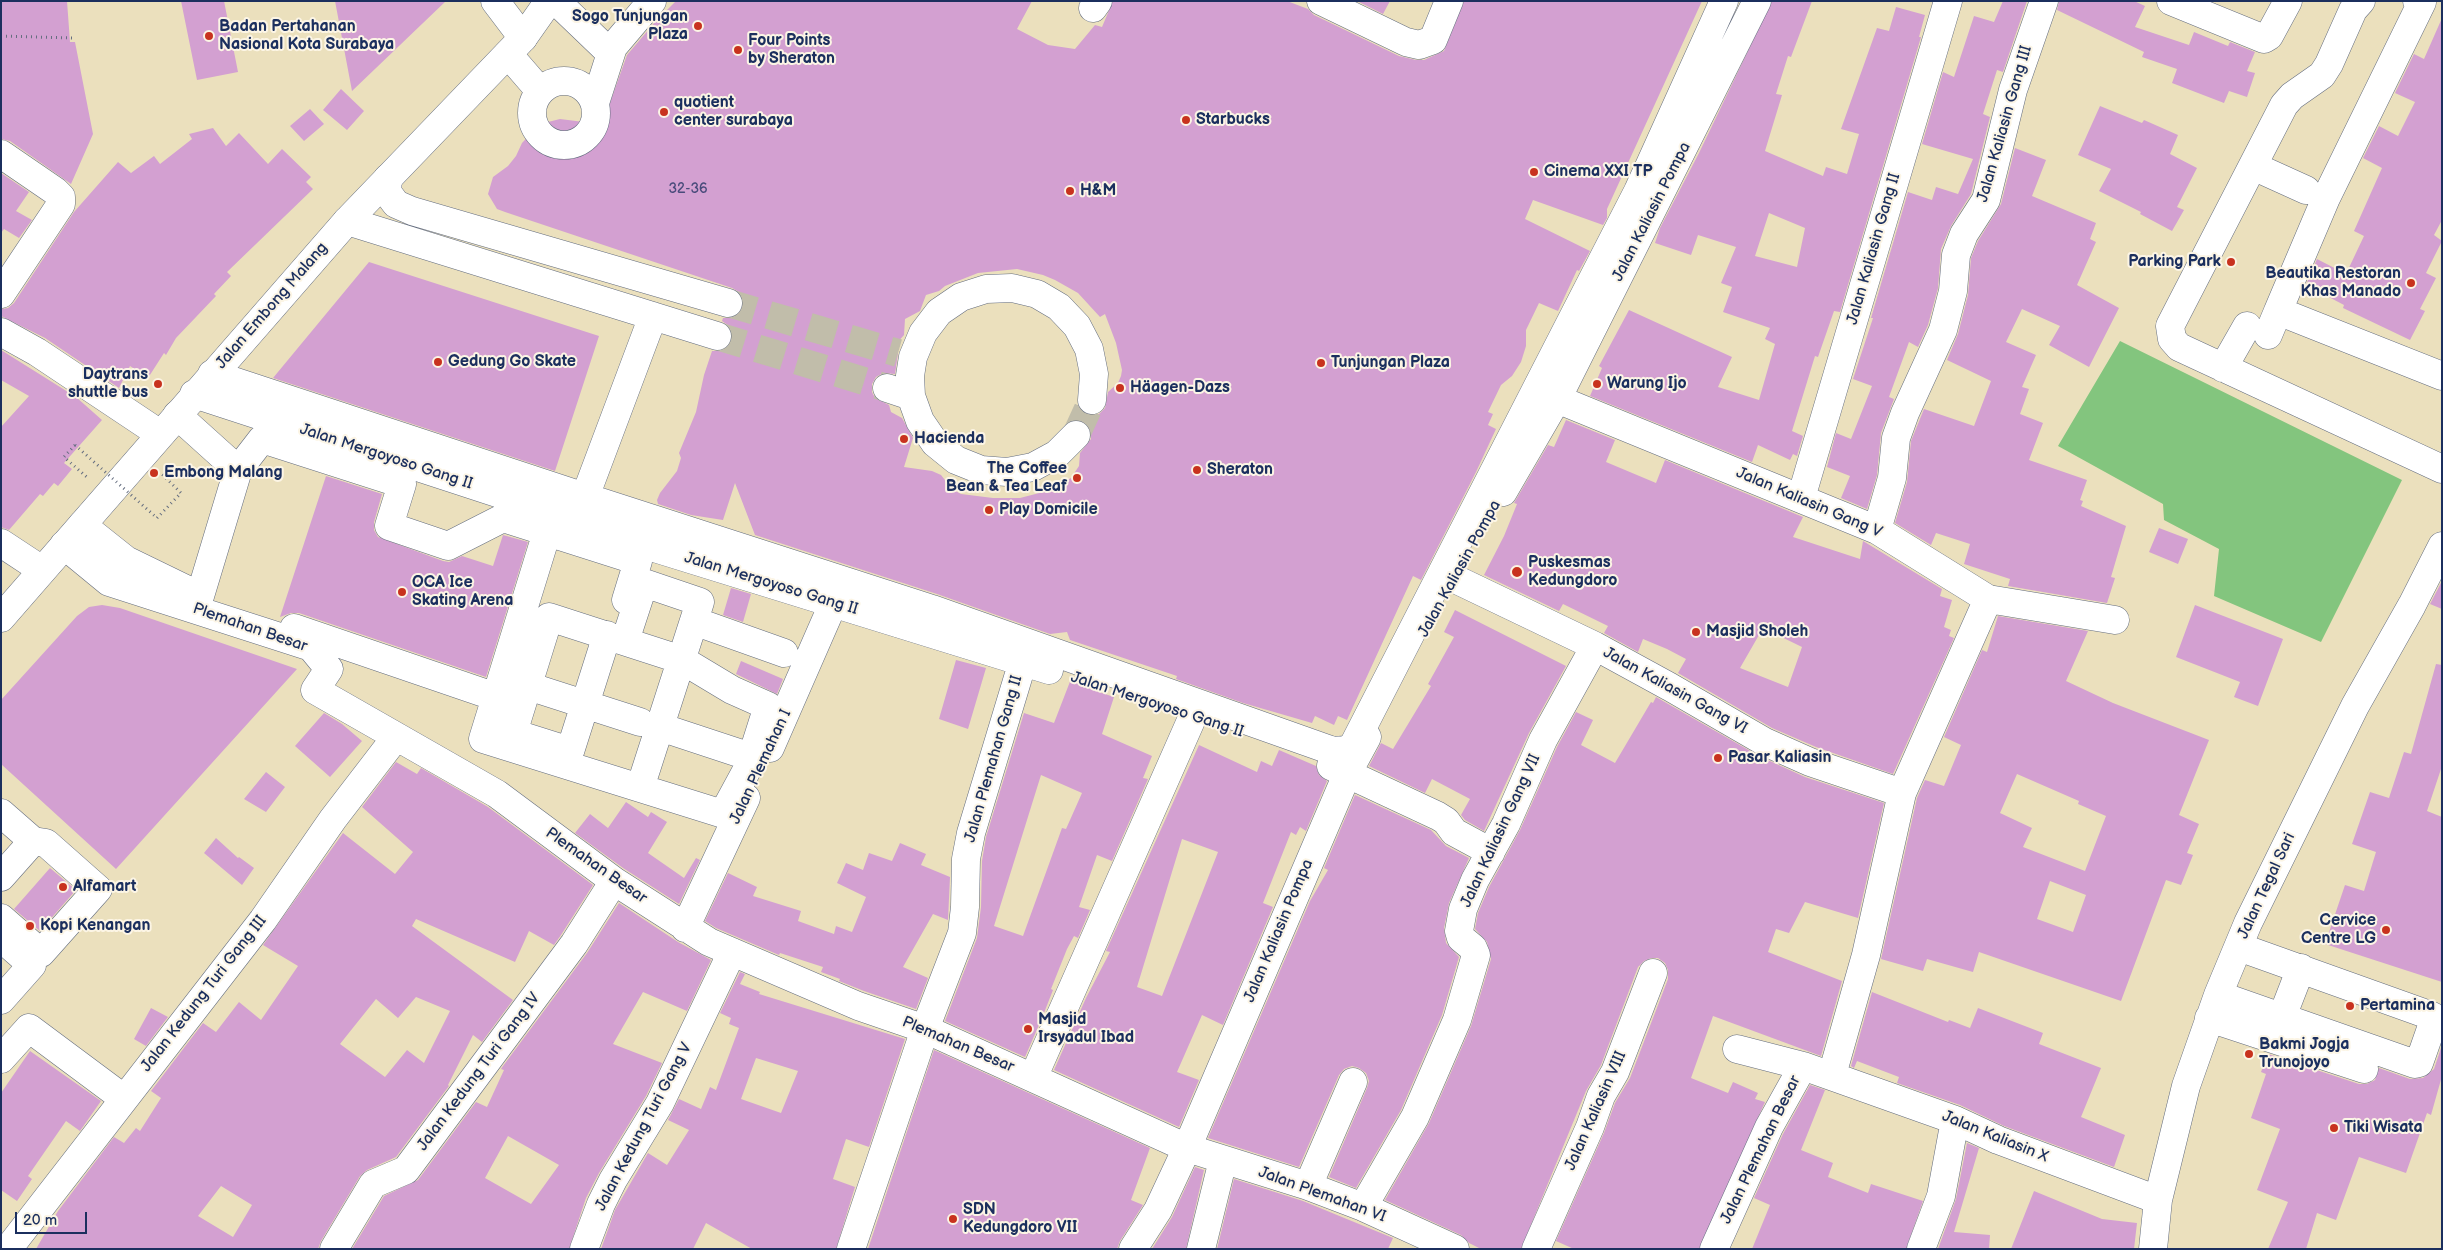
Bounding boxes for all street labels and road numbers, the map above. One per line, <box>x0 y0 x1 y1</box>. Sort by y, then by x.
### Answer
street label: Jalan Kaliasin Gang III <box>1973 43 2037 205</box>
street label: Jalan Kaliasin Pompa <box>1609 139 1695 285</box>
street label: Jalan Kaliasin Gang II <box>1843 171 1905 327</box>
street label: Jalan Embong Malang <box>212 239 332 373</box>
street label: Jalan Mergoyoso Gang II <box>297 420 475 494</box>
street label: Jalan Kaliasin Gang V <box>1733 463 1885 543</box>
street label: Jalan Kaliasin Pompa <box>1414 497 1506 641</box>
street label: Jalan Mergoyoso Gang II <box>682 548 860 620</box>
street label: Plemahan Besar <box>190 599 310 657</box>
street label: Jalan Kaliasin Gang VI <box>1600 643 1750 739</box>
street label: Jalan Mergoyoso Gang II <box>1068 668 1246 742</box>
street label: Jalan Plemahan Gang II <box>961 673 1027 845</box>
street label: Jalan Plemahan I <box>726 707 796 827</box>
street label: Jalan Kaliasin Gang VII <box>1457 751 1545 911</box>
street label: Plemahan Besar <box>541 824 651 908</box>
street label: Jalan Tegal Sari <box>2234 830 2300 942</box>
street label: Jalan Kaliasin Pompa <box>1240 857 1318 1005</box>
street label: Jalan Kedung Turi Gang III <box>137 912 271 1076</box>
street label: Jalan Kedung Turi Gang IV <box>413 989 545 1155</box>
street label: Plemahan Besar <box>899 1013 1017 1077</box>
street label: Jalan Kedung Turi Gang V <box>591 1040 697 1214</box>
street label: Jalan Kaliasin VIII <box>1561 1048 1631 1174</box>
street label: Jalan Plemahan Besar <box>1717 1073 1805 1227</box>
street label: Jalan Kaliasin X <box>1939 1107 2051 1167</box>
street label: Jalan Plemahan VI <box>1256 1163 1388 1227</box>

